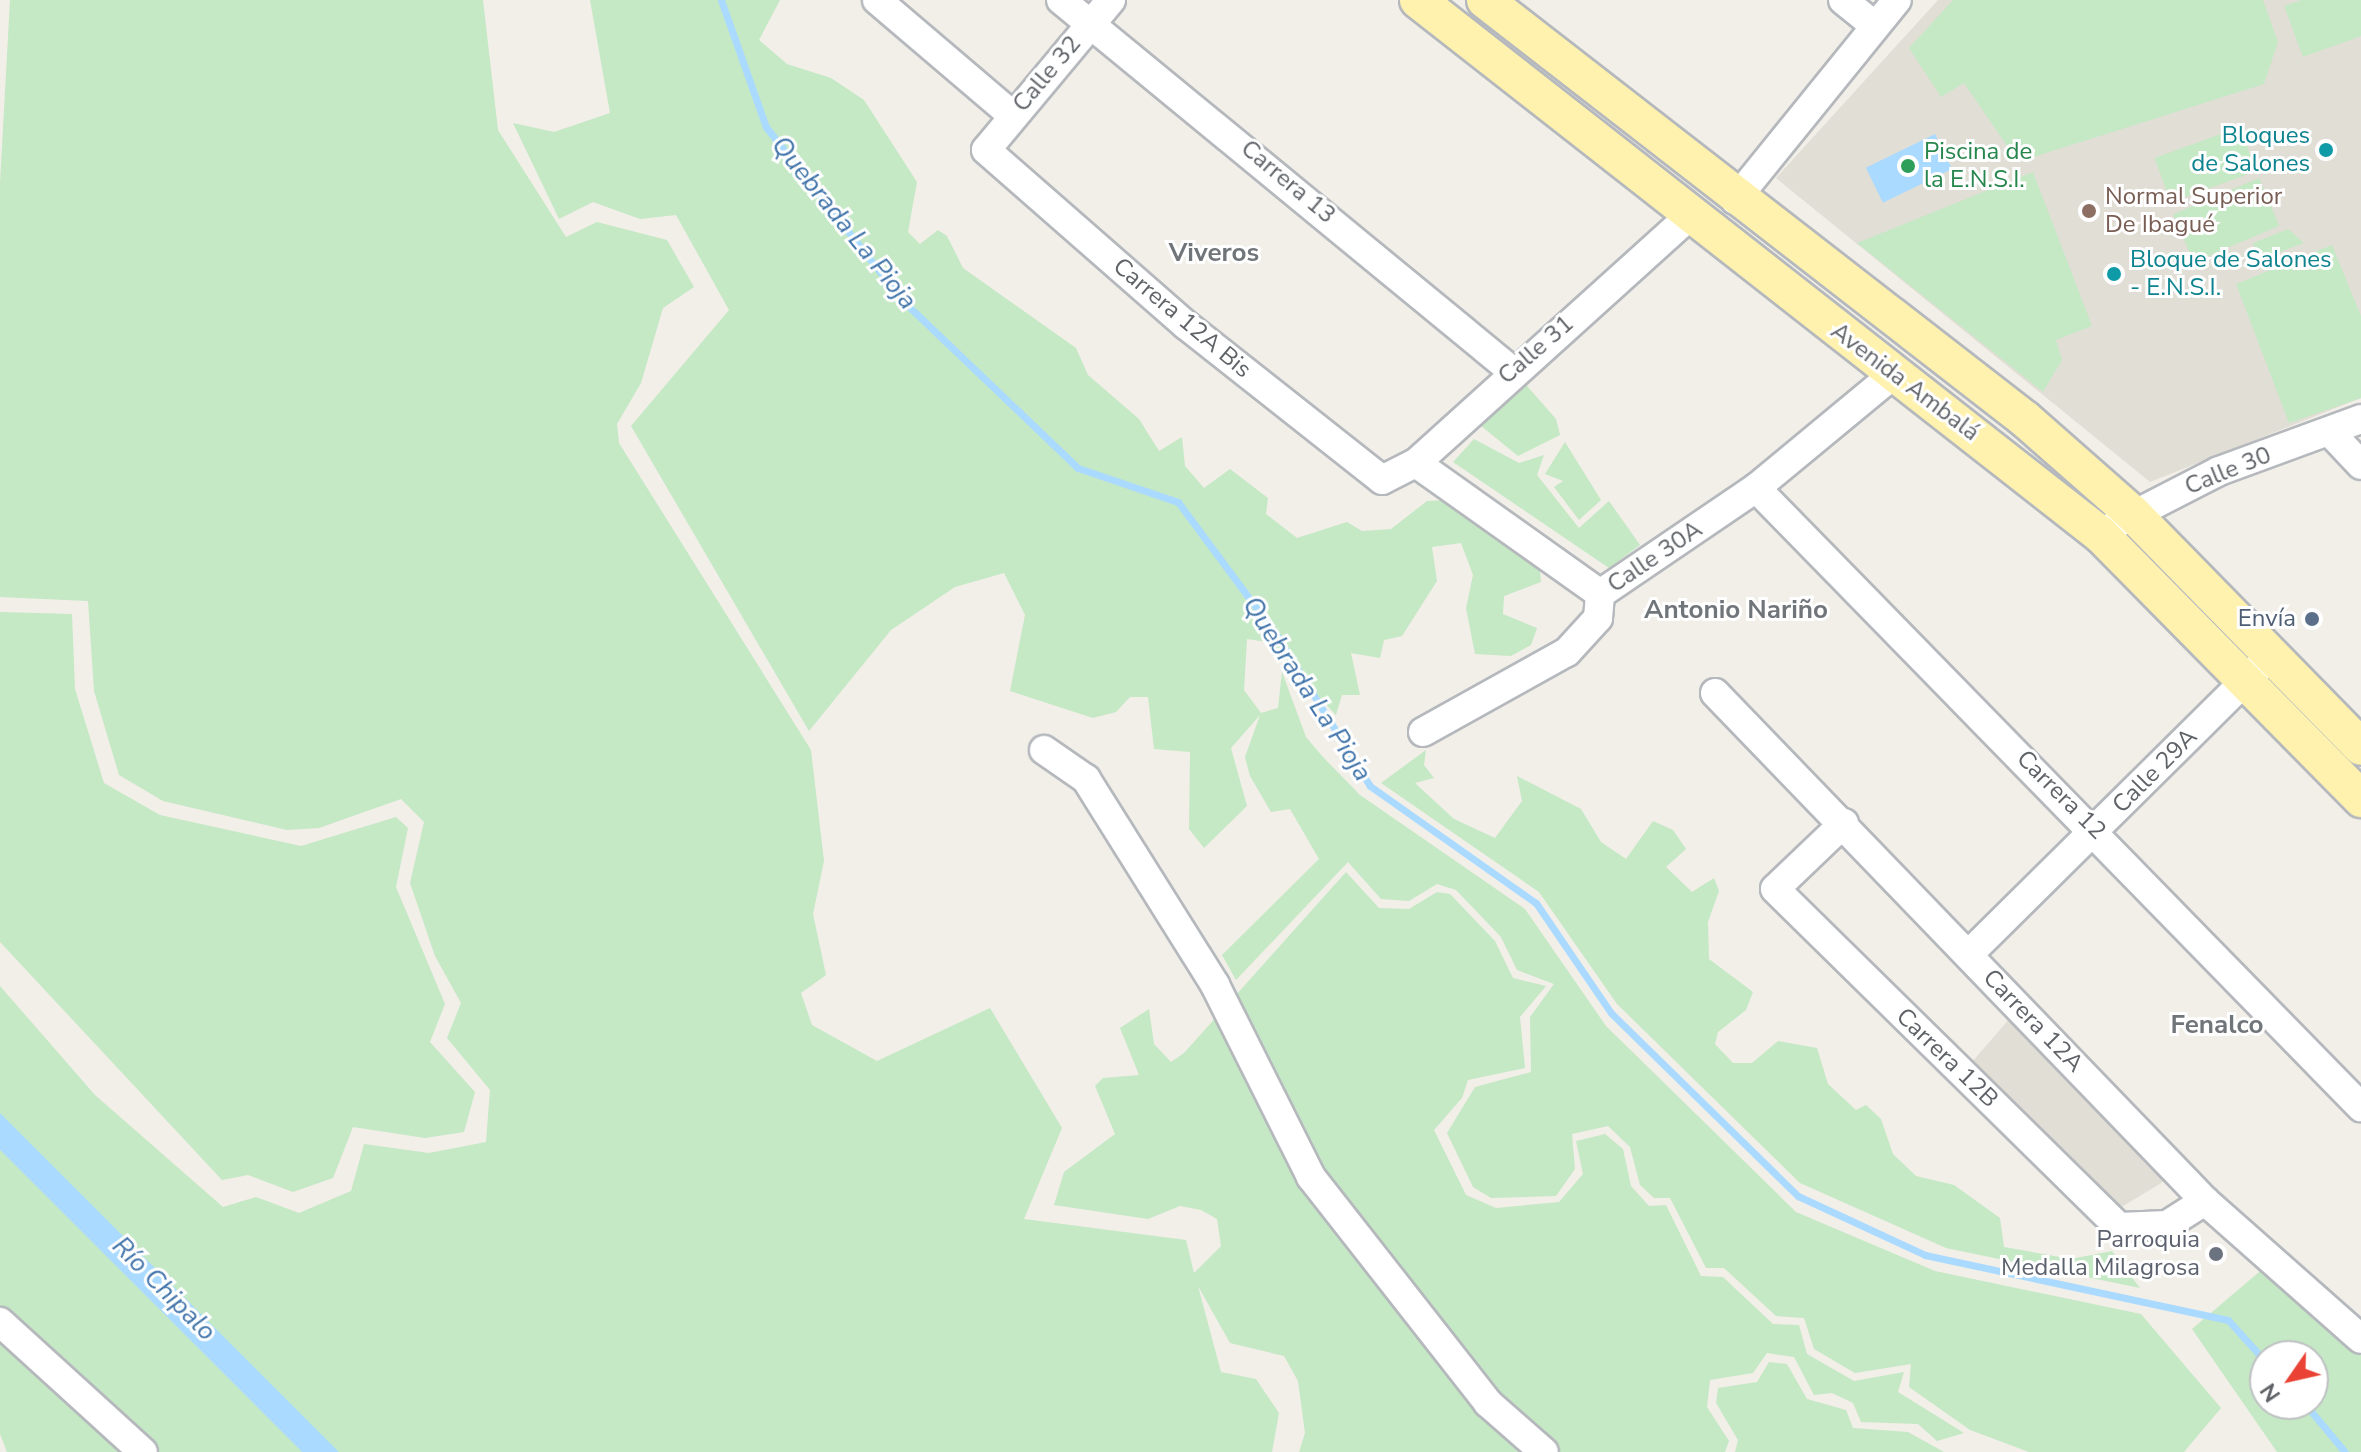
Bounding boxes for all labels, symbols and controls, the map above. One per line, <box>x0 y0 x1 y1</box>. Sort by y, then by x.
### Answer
street label: Calle 32 <box>1007 30 1087 118</box>
place label: Bloques de Salones <box>2191 122 2310 178</box>
water label: Quebrada La Pioja <box>765 130 923 316</box>
street label: Carrera 13 <box>1235 134 1341 230</box>
place label: Piscina de la E.N.S.I. <box>1924 138 2032 194</box>
marker: Bloques de Salones <box>2317 141 2335 159</box>
marker: Piscina de la E.N.S.I. <box>1899 157 1917 175</box>
place label: Normal Superior De Ibagué <box>2105 183 2282 239</box>
marker: Normal Superior De Ibagué <box>2080 202 2098 220</box>
district label: Viveros <box>1169 237 1259 269</box>
place label: Bloque de Salones - E.N.S.I. <box>2130 246 2332 302</box>
street label: Carrera 12A Bis <box>1107 252 1257 384</box>
marker: Bloque de Salones - E.N.S.I. <box>2105 265 2123 283</box>
street label: Calle 31 <box>1492 310 1580 390</box>
street label: Avenida Ambalá <box>1825 317 1985 447</box>
street label: Calle 30 <box>2181 441 2275 501</box>
street label: Calle 30A <box>1602 515 1708 599</box>
water label: Quebrada La Pioja <box>1236 591 1378 787</box>
district label: Antonio Nariño <box>1644 594 1828 626</box>
place label: Envía <box>2238 605 2296 633</box>
marker: Envía <box>2303 610 2321 628</box>
street label: Calle 29A <box>2107 723 2203 819</box>
street label: Carrera 12 <box>2010 744 2112 846</box>
street label: Carrera 12A <box>1977 964 2089 1078</box>
street label: Carrera 12B <box>1890 1002 2004 1114</box>
district label: Fenalco <box>2171 1009 2263 1041</box>
place label: Parroquia Medalla Milagrosa <box>2001 1226 2200 1282</box>
water label: Río Chipalo <box>106 1231 222 1347</box>
marker: Parroquia Medalla Milagrosa <box>2207 1245 2225 1263</box>
north arrow <box>2249 1340 2329 1420</box>
text: N <box>2254 1377 2288 1408</box>

